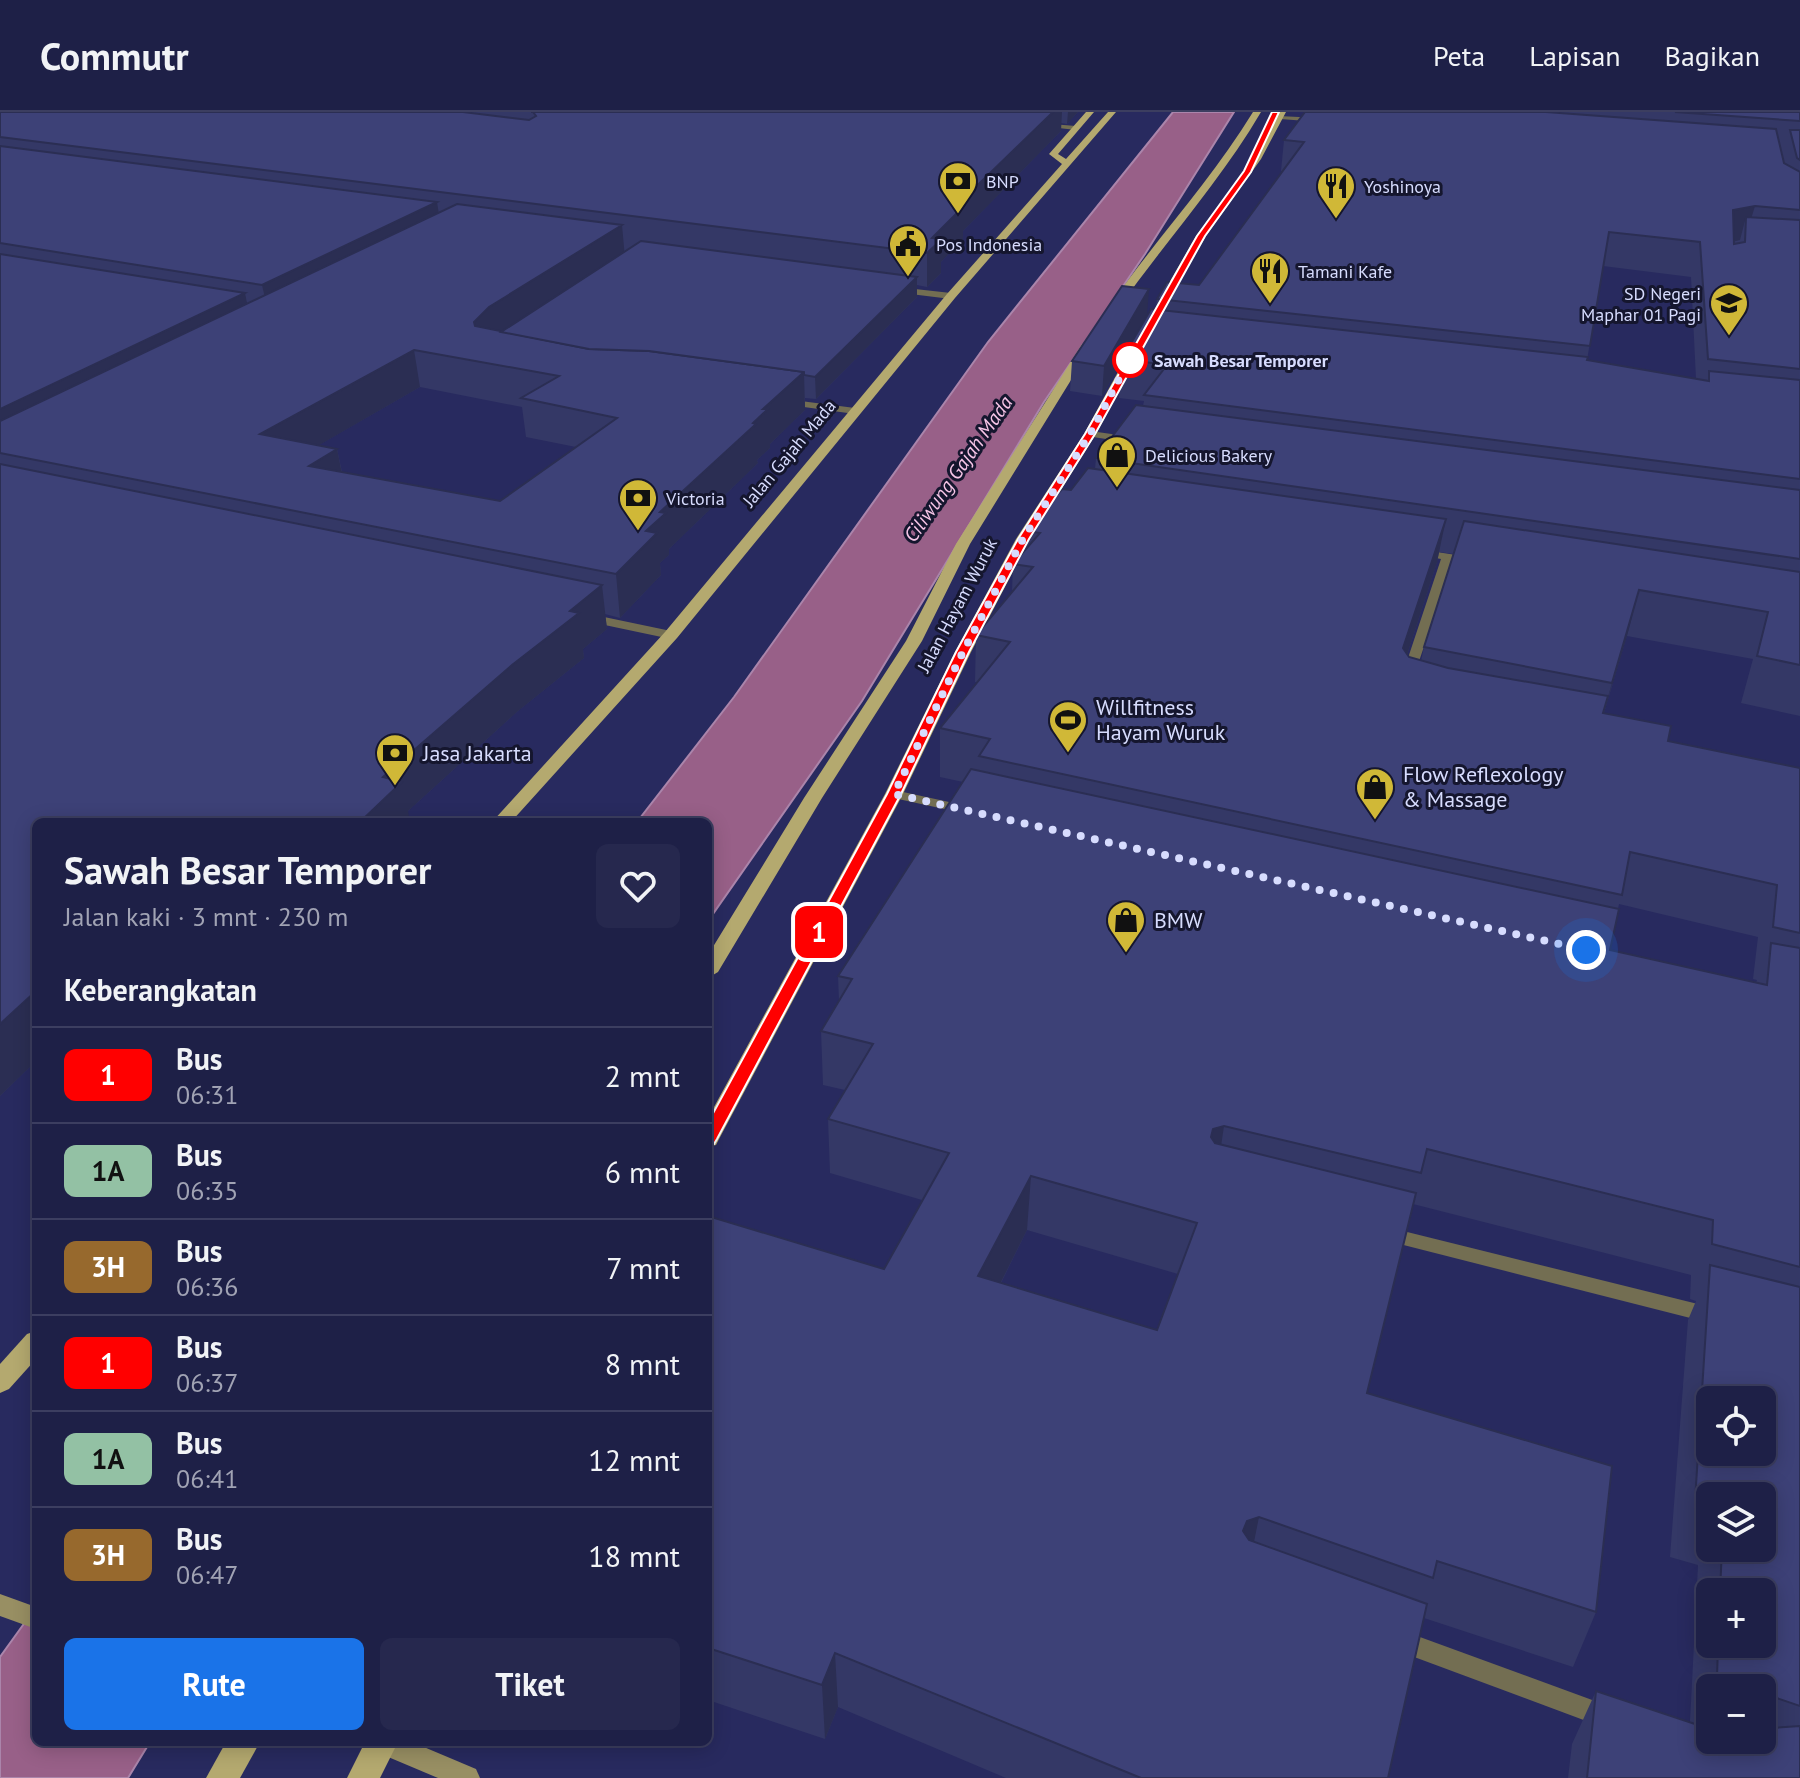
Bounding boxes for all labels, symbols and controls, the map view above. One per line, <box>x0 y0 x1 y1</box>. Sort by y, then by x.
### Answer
text: Commutr <box>40 31 189 80</box>
text: Peta <box>1433 37 1485 74</box>
text: Lapisan <box>1529 37 1621 74</box>
text: Bagikan <box>1665 37 1760 74</box>
bank icon: BNP <box>937 160 979 215</box>
restaurant icon: Yoshinoya <box>1315 165 1357 220</box>
place label: BNP <box>986 170 1019 193</box>
place label: Yoshinoya <box>1364 175 1441 198</box>
public building icon: Pos Indonesia <box>887 223 929 278</box>
place label: Pos Indonesia <box>936 233 1042 256</box>
restaurant icon: Tamani Kafe <box>1249 250 1291 305</box>
place label: Tamani Kafe <box>1298 260 1392 283</box>
place label: SD Negeri Maphar 01 Pagi <box>1581 282 1701 326</box>
school or university icon: SD Negeri Maphar 01 Pagi <box>1708 282 1750 337</box>
marker: Sawah Besar Temporer <box>1113 343 1147 377</box>
place label: Sawah Besar Temporer <box>1154 349 1329 372</box>
water label: Ciliwung Gajah Mada <box>898 391 1018 547</box>
street label: Jalan Gajah Mada <box>737 395 841 512</box>
shop icon: Delicious Bakery <box>1096 434 1138 489</box>
place label: Delicious Bakery <box>1145 444 1273 467</box>
bank icon: Victoria <box>617 477 659 532</box>
place label: Victoria <box>665 487 725 510</box>
street label: Jalan Hayam Wuruk <box>911 534 1002 677</box>
place label: Willfitness Hayam Wuruk <box>1096 693 1226 746</box>
sports icon: Willfitness Hayam Wuruk <box>1047 699 1089 754</box>
bank icon: Jasa Jakarta <box>374 732 416 787</box>
place label: Jasa Jakarta <box>422 739 532 767</box>
place label: Flow Reflexology & Massage <box>1403 760 1564 813</box>
shop icon: Flow Reflexology & Massage <box>1354 766 1396 821</box>
button: heart <box>596 844 680 928</box>
text: Sawah Besar Temporer <box>64 845 431 894</box>
shop icon: BMW <box>1105 899 1147 954</box>
text: Jalan kaki · 3 mnt · 230 m <box>64 900 348 933</box>
line badge: 1 <box>793 906 845 958</box>
place label: BMW <box>1154 906 1203 934</box>
text: 1 <box>811 913 827 950</box>
your location <box>1566 930 1606 970</box>
text: Keberangkatan <box>64 970 257 1009</box>
text: Bus <box>176 1039 223 1078</box>
text: 1 <box>100 1056 116 1093</box>
text: 2 mnt <box>605 1056 680 1095</box>
text: 06:31 <box>176 1078 238 1111</box>
text: Bus <box>176 1135 223 1174</box>
text: 1A <box>92 1152 124 1189</box>
text: 6 mnt <box>605 1152 680 1191</box>
text: 06:35 <box>176 1174 238 1207</box>
text: Bus <box>176 1231 223 1270</box>
text: 3H <box>91 1248 125 1285</box>
text: 7 mnt <box>606 1248 680 1287</box>
text: 06:36 <box>176 1270 238 1303</box>
text: Bus <box>176 1327 223 1366</box>
text: 1 <box>100 1344 116 1381</box>
text: 8 mnt <box>605 1344 680 1383</box>
text: 06:37 <box>176 1366 238 1399</box>
map controls <box>1696 1386 1776 1754</box>
button: locate <box>1696 1386 1776 1466</box>
text: Bus <box>176 1423 223 1462</box>
text: 1A <box>92 1440 124 1477</box>
text: 12 mnt <box>588 1440 680 1479</box>
text: 06:41 <box>176 1462 238 1495</box>
button: layers <box>1696 1482 1776 1562</box>
text: Bus <box>176 1519 223 1558</box>
text: 3H <box>91 1536 125 1573</box>
text: 18 mnt <box>588 1536 680 1575</box>
text: 06:47 <box>176 1558 238 1591</box>
button: + <box>1696 1578 1776 1658</box>
button: Rute <box>64 1638 364 1730</box>
button: Tiket <box>380 1638 680 1730</box>
button: − <box>1696 1674 1776 1754</box>

